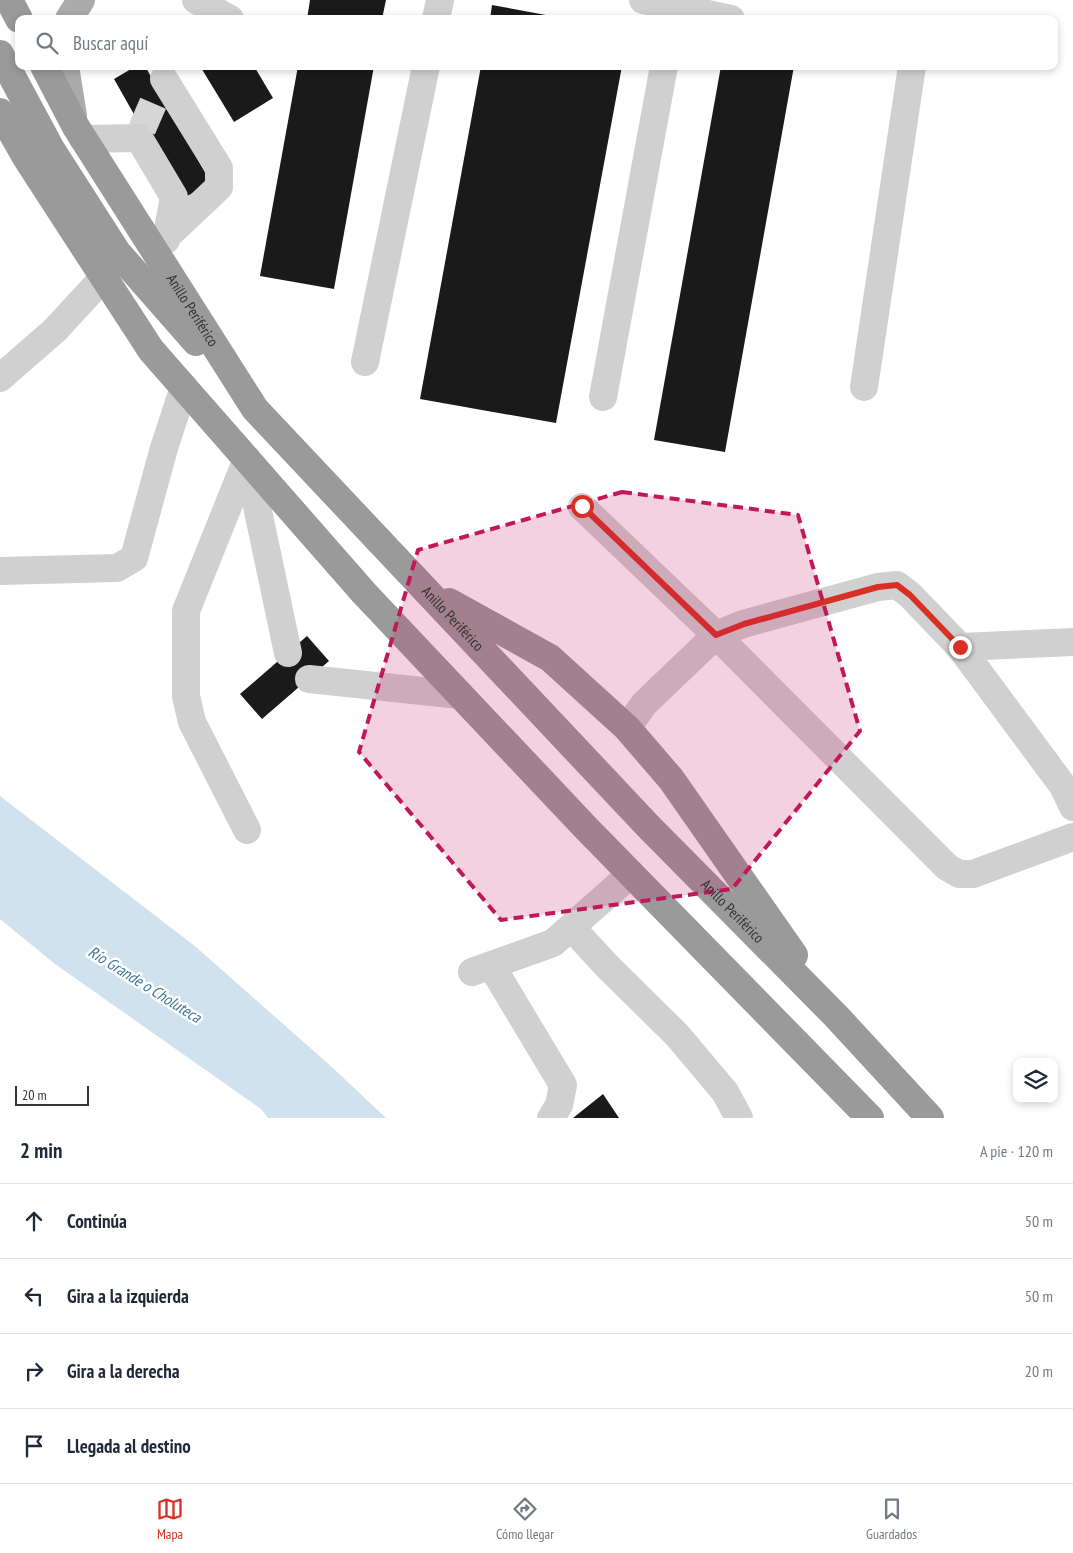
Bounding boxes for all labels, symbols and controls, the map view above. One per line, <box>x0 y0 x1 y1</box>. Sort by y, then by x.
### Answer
search box <box>15 15 1058 70</box>
icon: search <box>33 29 61 57</box>
text: Buscar aquí <box>73 31 148 55</box>
street label: Anillo Periférico <box>163 270 223 350</box>
route start <box>571 495 594 518</box>
street label: Anillo Periférico <box>418 582 488 655</box>
route end <box>949 636 972 659</box>
street label: Anillo Periférico <box>697 875 769 947</box>
water label: Río Grande o Choluteca <box>85 941 206 1028</box>
map controls <box>1013 1058 1058 1103</box>
button: layers <box>1013 1058 1058 1103</box>
scale bar <box>15 1083 89 1106</box>
text: 20 m <box>22 1086 47 1104</box>
text: 2 min <box>20 1137 62 1164</box>
text: A pie · 120 m <box>980 1141 1053 1161</box>
icon: ahead <box>20 1207 48 1235</box>
text: Continúa <box>67 1209 127 1233</box>
text: 50 m <box>1025 1211 1053 1231</box>
icon: left <box>20 1282 48 1310</box>
text: Gira a la izquierda <box>67 1284 189 1308</box>
text: 50 m <box>1025 1286 1053 1306</box>
icon: right <box>20 1357 48 1385</box>
text: Gira a la derecha <box>67 1359 180 1383</box>
text: 20 m <box>1025 1361 1053 1381</box>
icon: arrive <box>20 1432 48 1460</box>
text: Llegada al destino <box>67 1434 191 1458</box>
tab: Mapa <box>156 1495 184 1543</box>
tab: Cómo llegar <box>496 1495 554 1543</box>
tab: Guardados <box>866 1495 917 1543</box>

